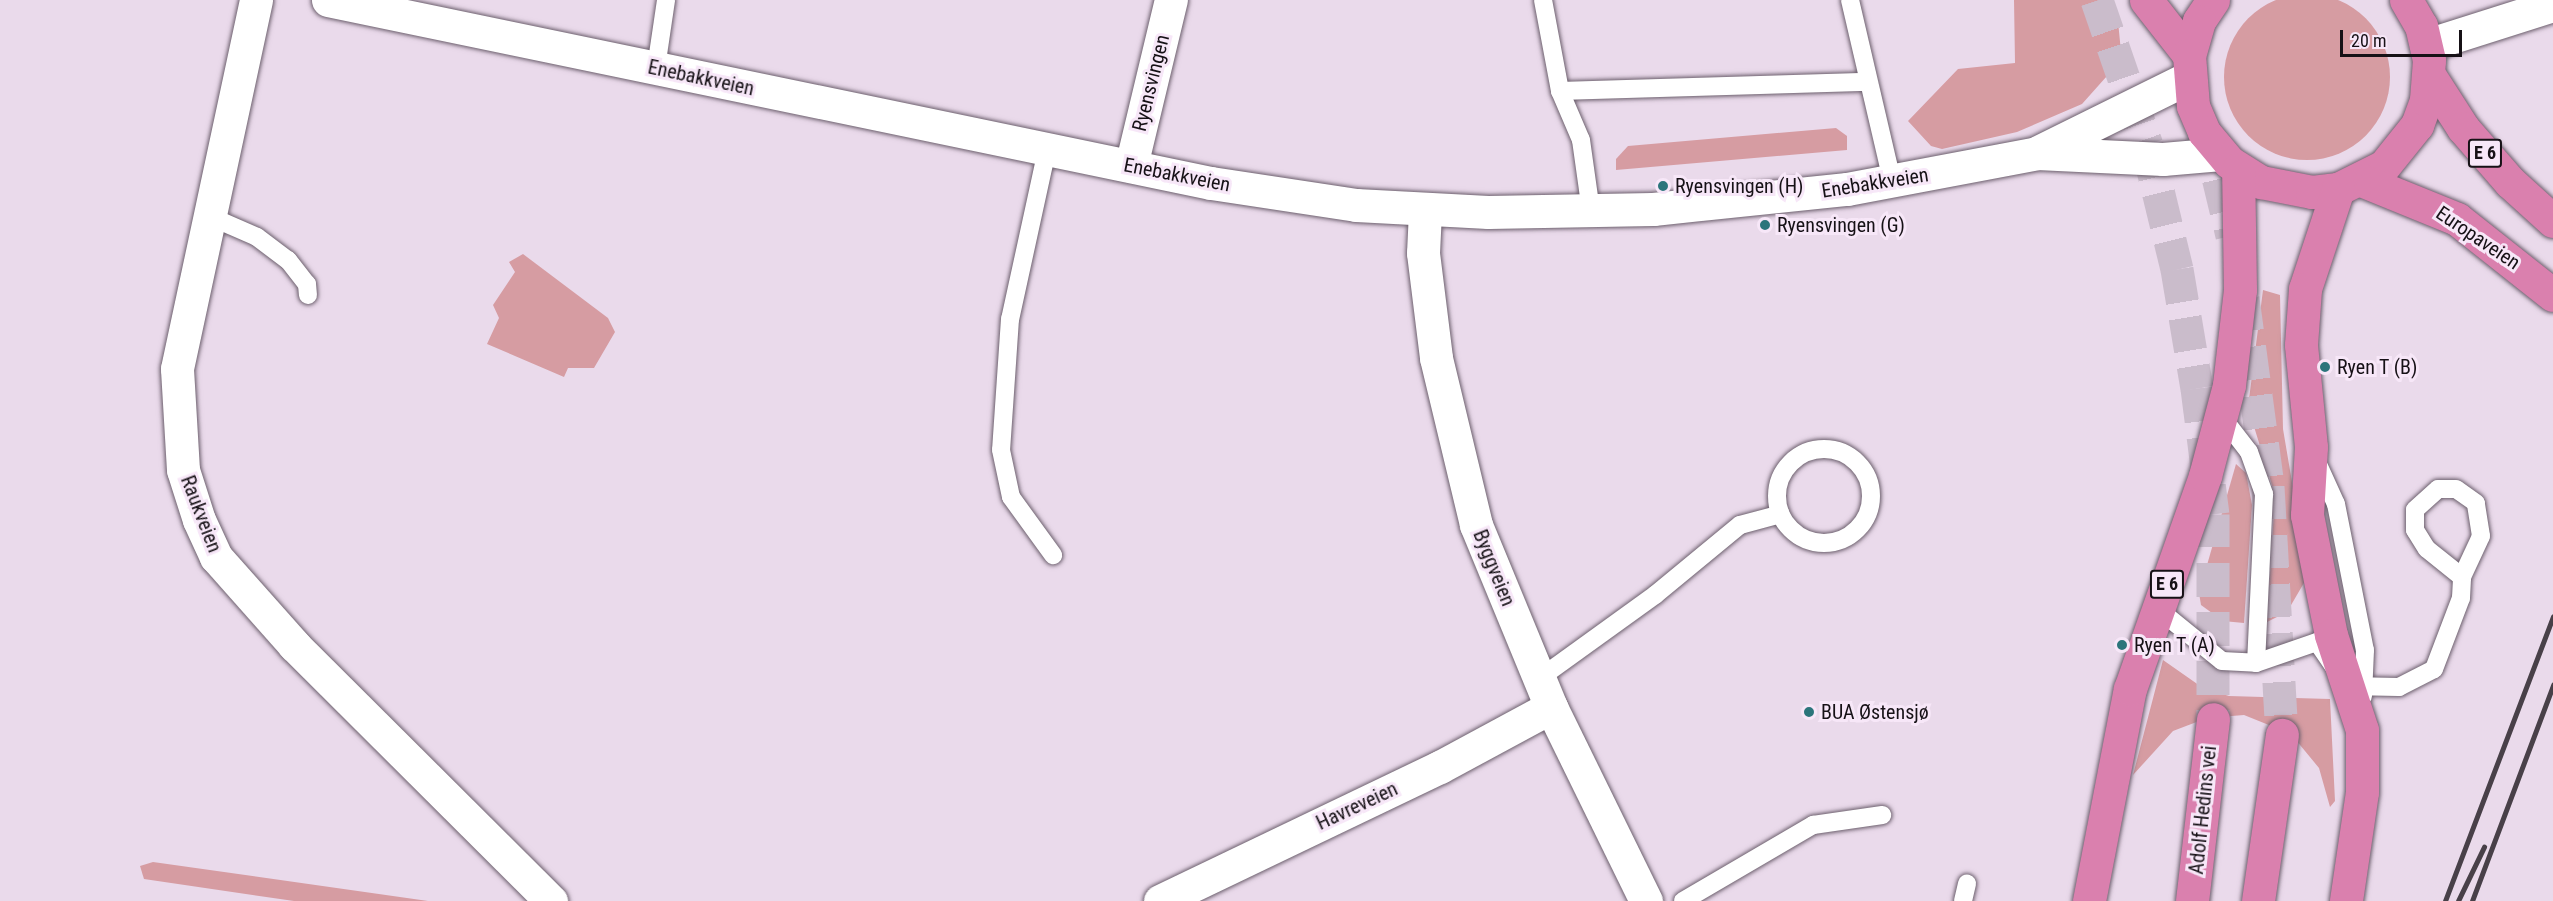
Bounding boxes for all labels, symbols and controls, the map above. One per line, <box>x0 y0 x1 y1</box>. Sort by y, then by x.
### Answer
scale bar <box>2343 18 2464 56</box>
text: 20 m <box>2351 30 2386 51</box>
street label: Ryensvingen <box>1127 32 1175 134</box>
street label: Enebakkveien <box>646 55 756 101</box>
road number: E 6 <box>2467 138 2503 168</box>
street label: Enebakkveien <box>1122 153 1232 197</box>
street label: Enebakkveien <box>1820 163 1930 203</box>
place label: Ryensvingen (H) <box>1675 174 1803 198</box>
marker: Ryensvingen (H) <box>1656 179 1670 193</box>
street label: Europaveien <box>2431 201 2525 275</box>
place label: Ryensvingen (G) <box>1777 213 1905 237</box>
marker: Ryensvingen (G) <box>1758 218 1772 232</box>
place label: Ryen T (B) <box>2337 355 2418 379</box>
marker: Ryen T (B) <box>2318 360 2332 374</box>
street label: Raukveien <box>175 472 227 556</box>
street label: Byggveien <box>1468 526 1520 610</box>
road number: E 6 <box>2149 569 2185 599</box>
place label: Ryen T (A) <box>2134 633 2216 657</box>
marker: Ryen T (A) <box>2115 638 2129 652</box>
place label: BUA Østensjø <box>1821 700 1929 724</box>
marker: BUA Østensjø <box>1802 705 1816 719</box>
street label: Adolf Hedins vei <box>2184 745 2222 875</box>
street label: Havreveien <box>1313 777 1401 835</box>

